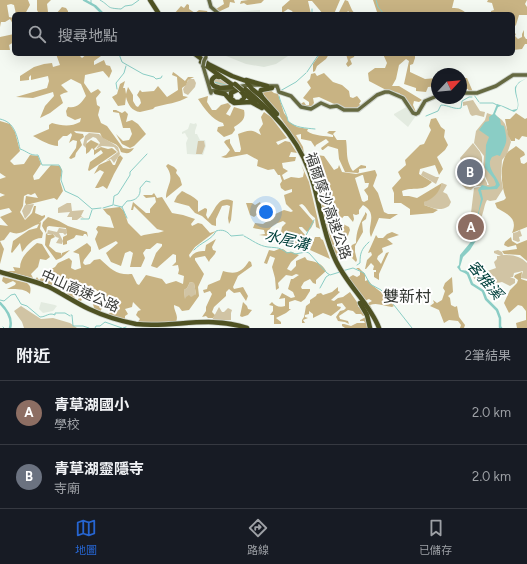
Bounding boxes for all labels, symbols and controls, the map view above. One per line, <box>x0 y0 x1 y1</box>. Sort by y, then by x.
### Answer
search box <box>12 12 515 56</box>
icon: search <box>26 23 48 45</box>
text: 搜尋地點 <box>58 27 118 45</box>
north arrow <box>431 68 467 104</box>
street label: 福爾摩沙高速公路 <box>302 150 354 262</box>
pin: B <box>457 157 483 187</box>
your location <box>256 202 276 222</box>
pin: A <box>458 212 484 242</box>
water label: 水尾溝 <box>263 226 313 255</box>
water label: 客雅溪 <box>464 257 508 305</box>
street label: 中山高速公路 <box>38 266 122 316</box>
district label: 雙新村 <box>383 287 431 306</box>
text: 附近 <box>16 346 50 366</box>
text: 2筆結果 <box>465 348 511 363</box>
text: 青草湖國小 <box>54 396 129 414</box>
text: A <box>24 405 34 420</box>
text: 2.0 km <box>472 405 511 420</box>
text: 學校 <box>54 417 80 432</box>
text: 青草湖靈隱寺 <box>54 460 144 478</box>
text: B <box>25 469 33 484</box>
text: 2.0 km <box>472 469 511 484</box>
text: 寺廟 <box>54 481 80 496</box>
tab: 地圖 <box>75 517 97 557</box>
tab: 路線 <box>247 517 269 557</box>
tab: 已儲存 <box>419 517 452 557</box>

